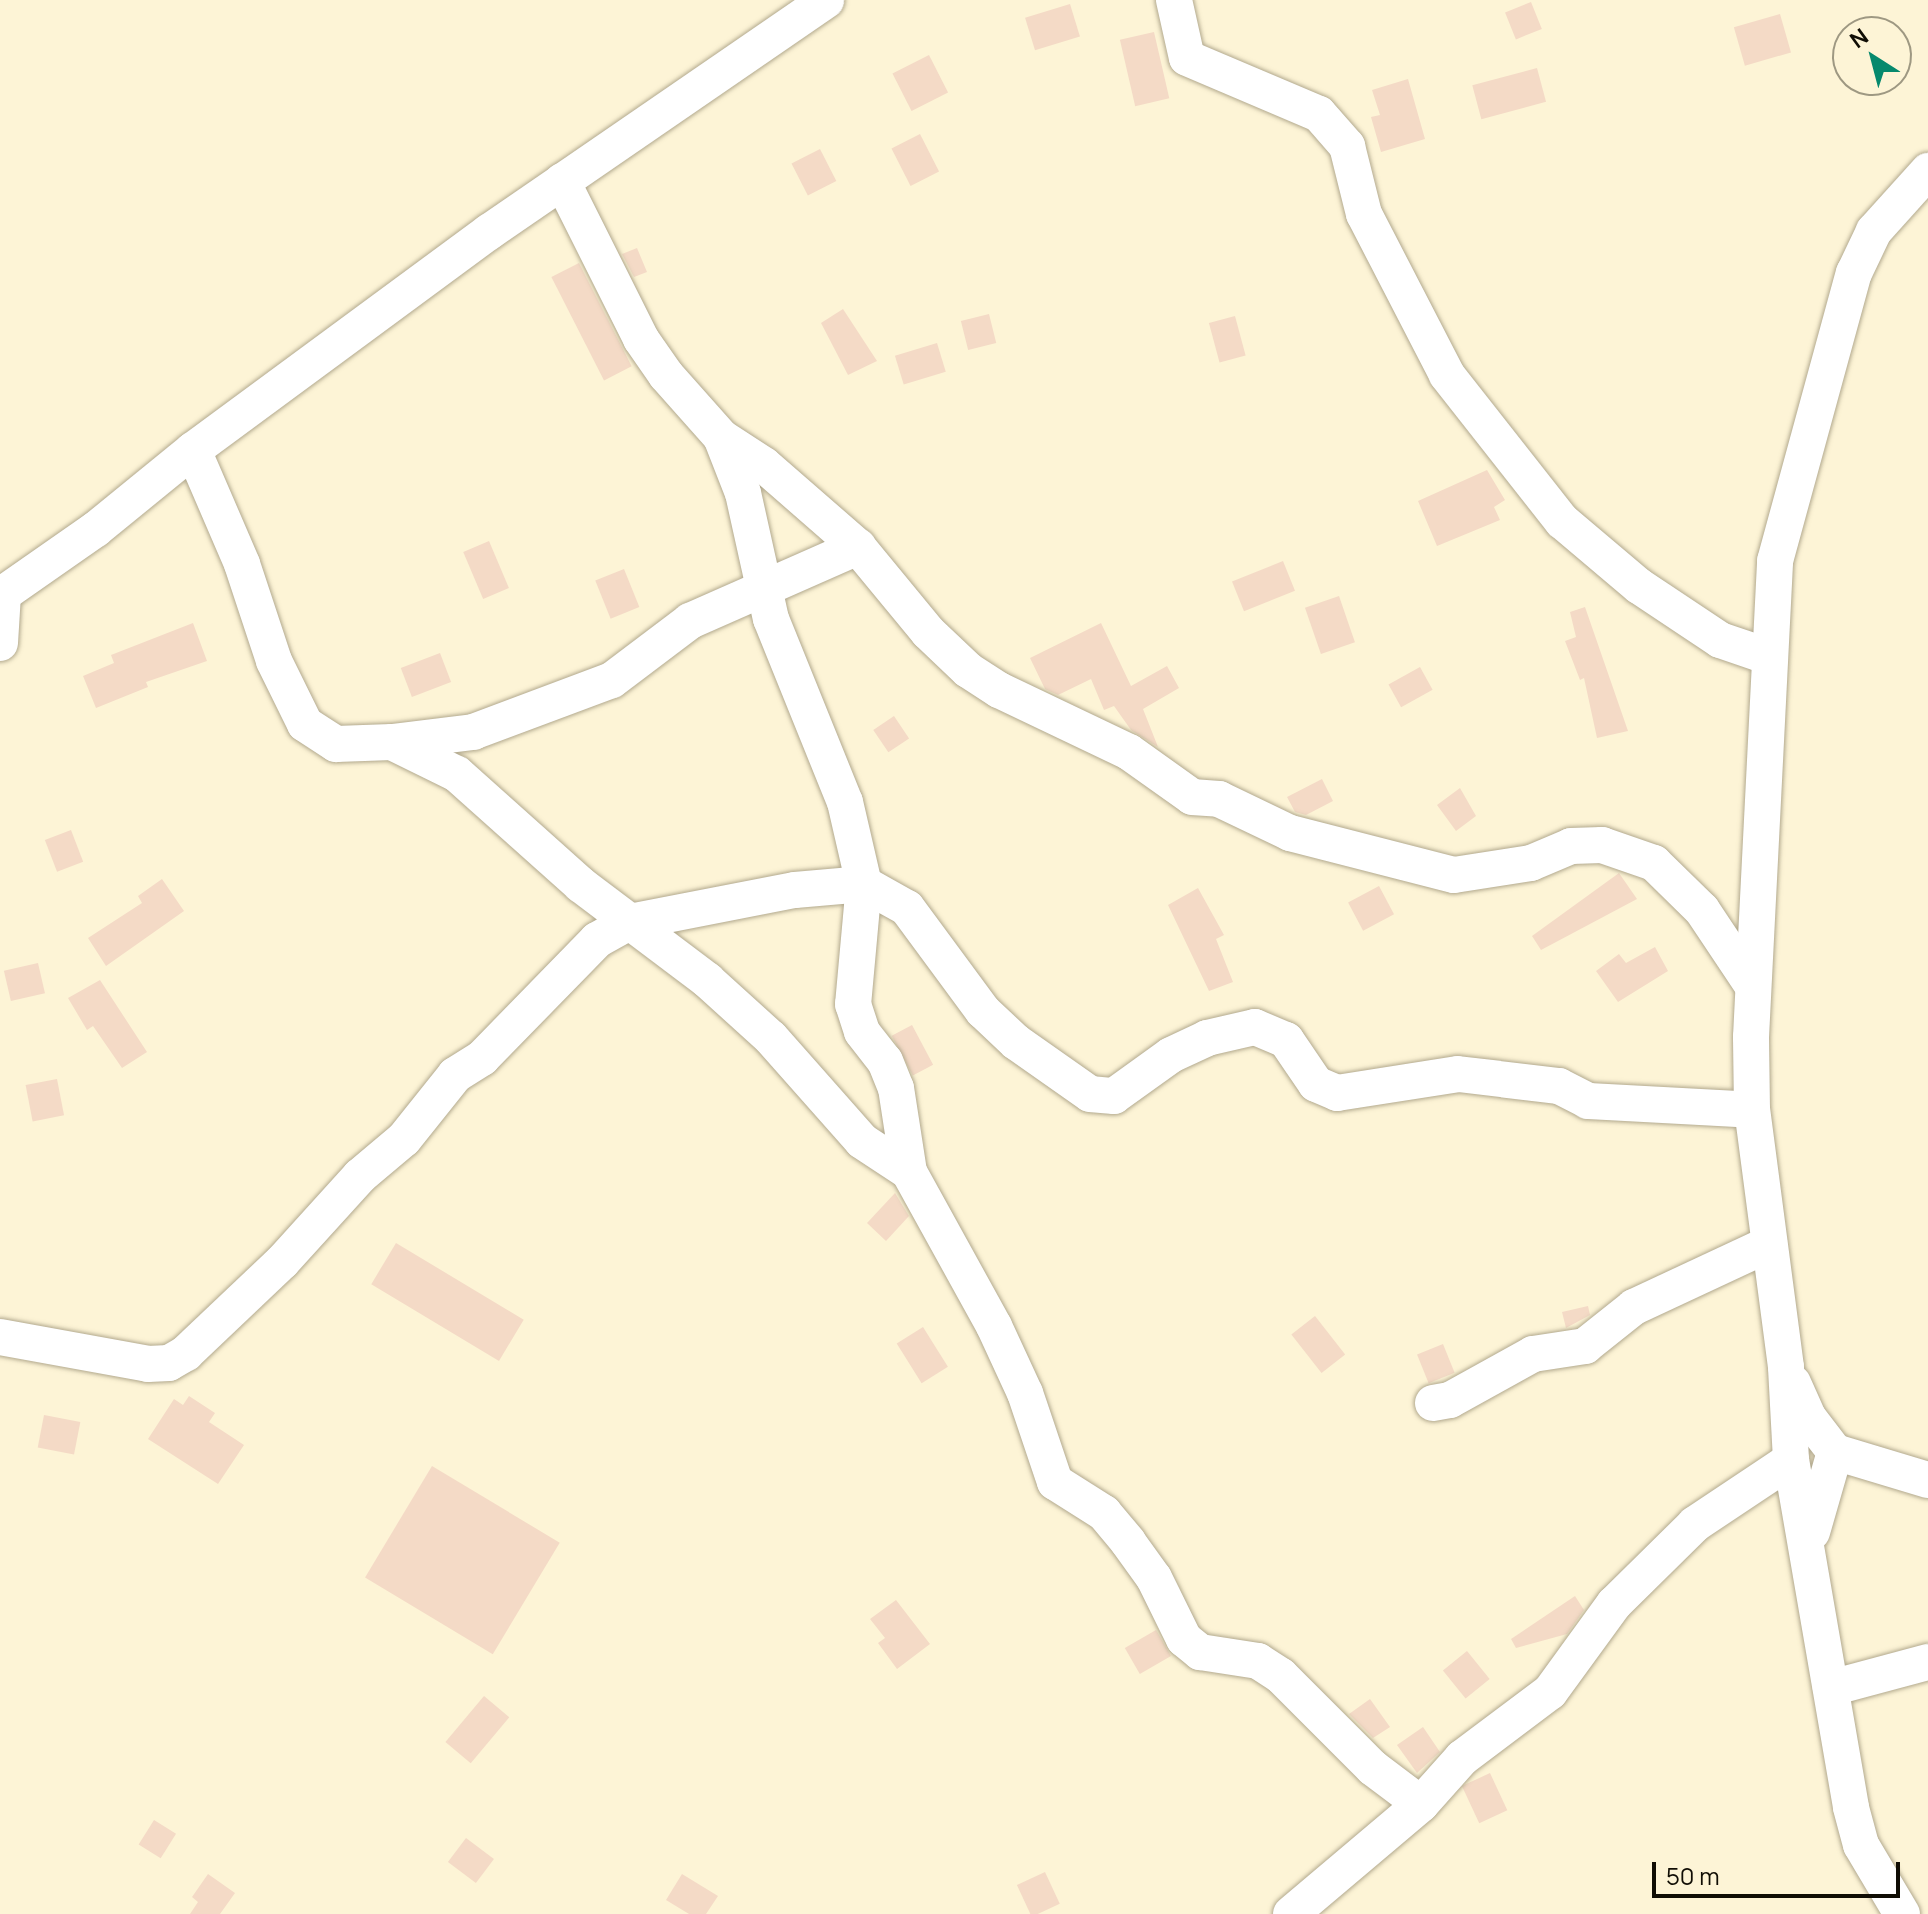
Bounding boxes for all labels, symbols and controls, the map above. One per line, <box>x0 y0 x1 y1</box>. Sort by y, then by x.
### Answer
north arrow <box>1832 16 1912 96</box>
text: N <box>1844 21 1874 55</box>
scale bar <box>1656 1846 1904 1896</box>
text: 50 m <box>1666 1859 1720 1892</box>

